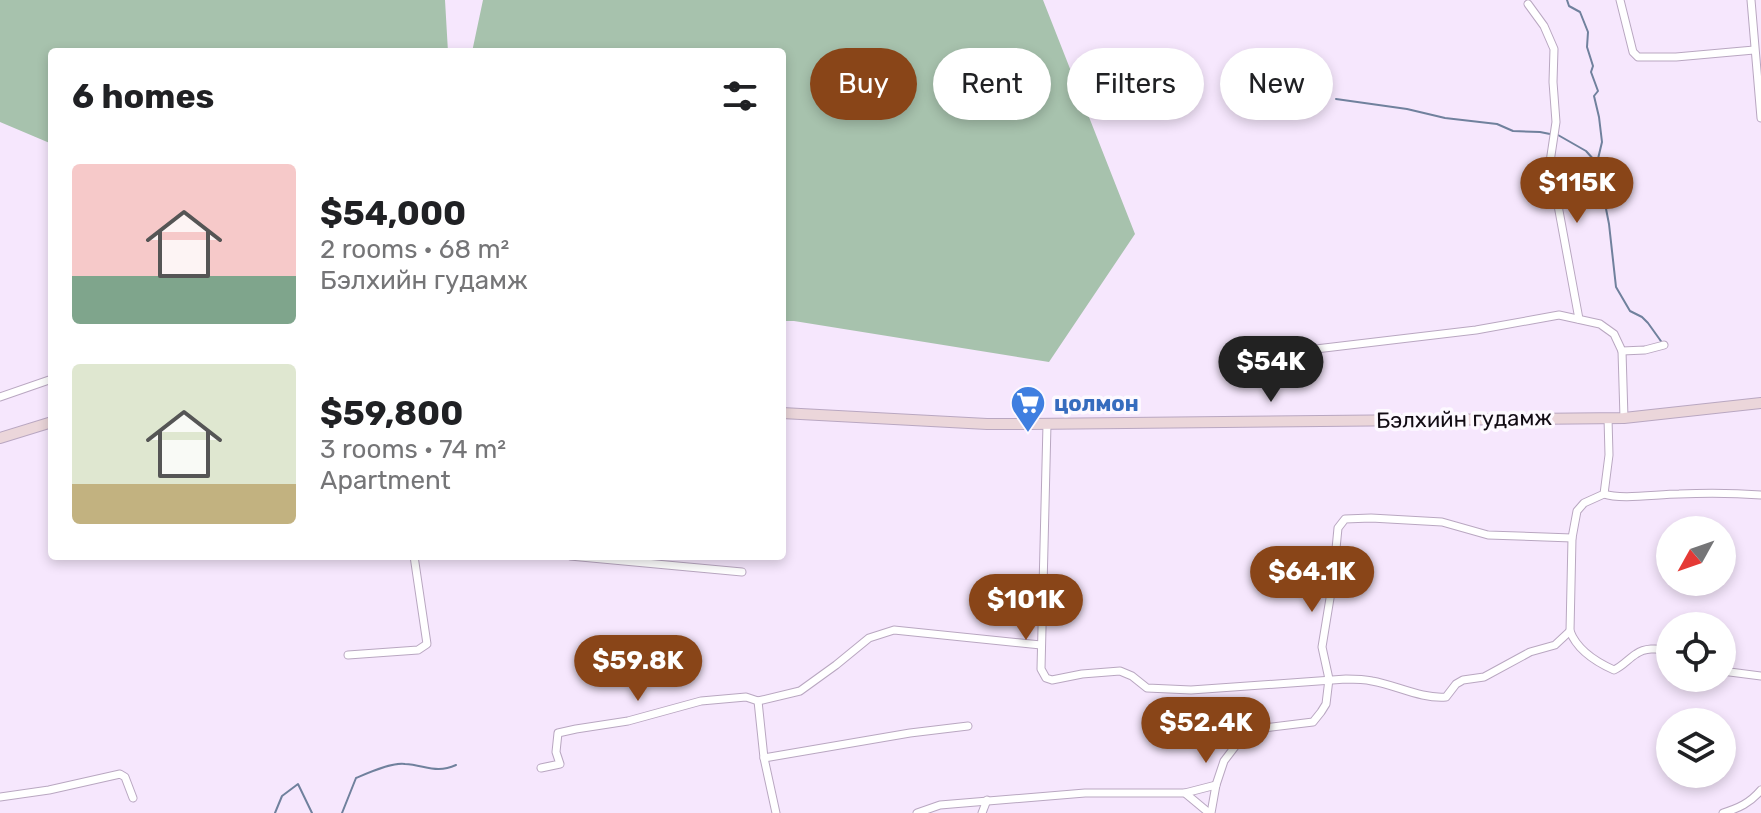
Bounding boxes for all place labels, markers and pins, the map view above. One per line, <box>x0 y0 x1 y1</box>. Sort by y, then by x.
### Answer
pin: $115K <box>1521 157 1633 225</box>
pin: $54K <box>1224 336 1318 404</box>
supermarket icon: цолмон <box>1009 384 1047 434</box>
place label: цолмон <box>1054 390 1139 417</box>
pin: $64.1K <box>1247 546 1377 614</box>
pin: $101K <box>970 574 1082 642</box>
pin: $59.8K <box>573 635 703 703</box>
pin: $52.4K <box>1141 697 1271 765</box>

